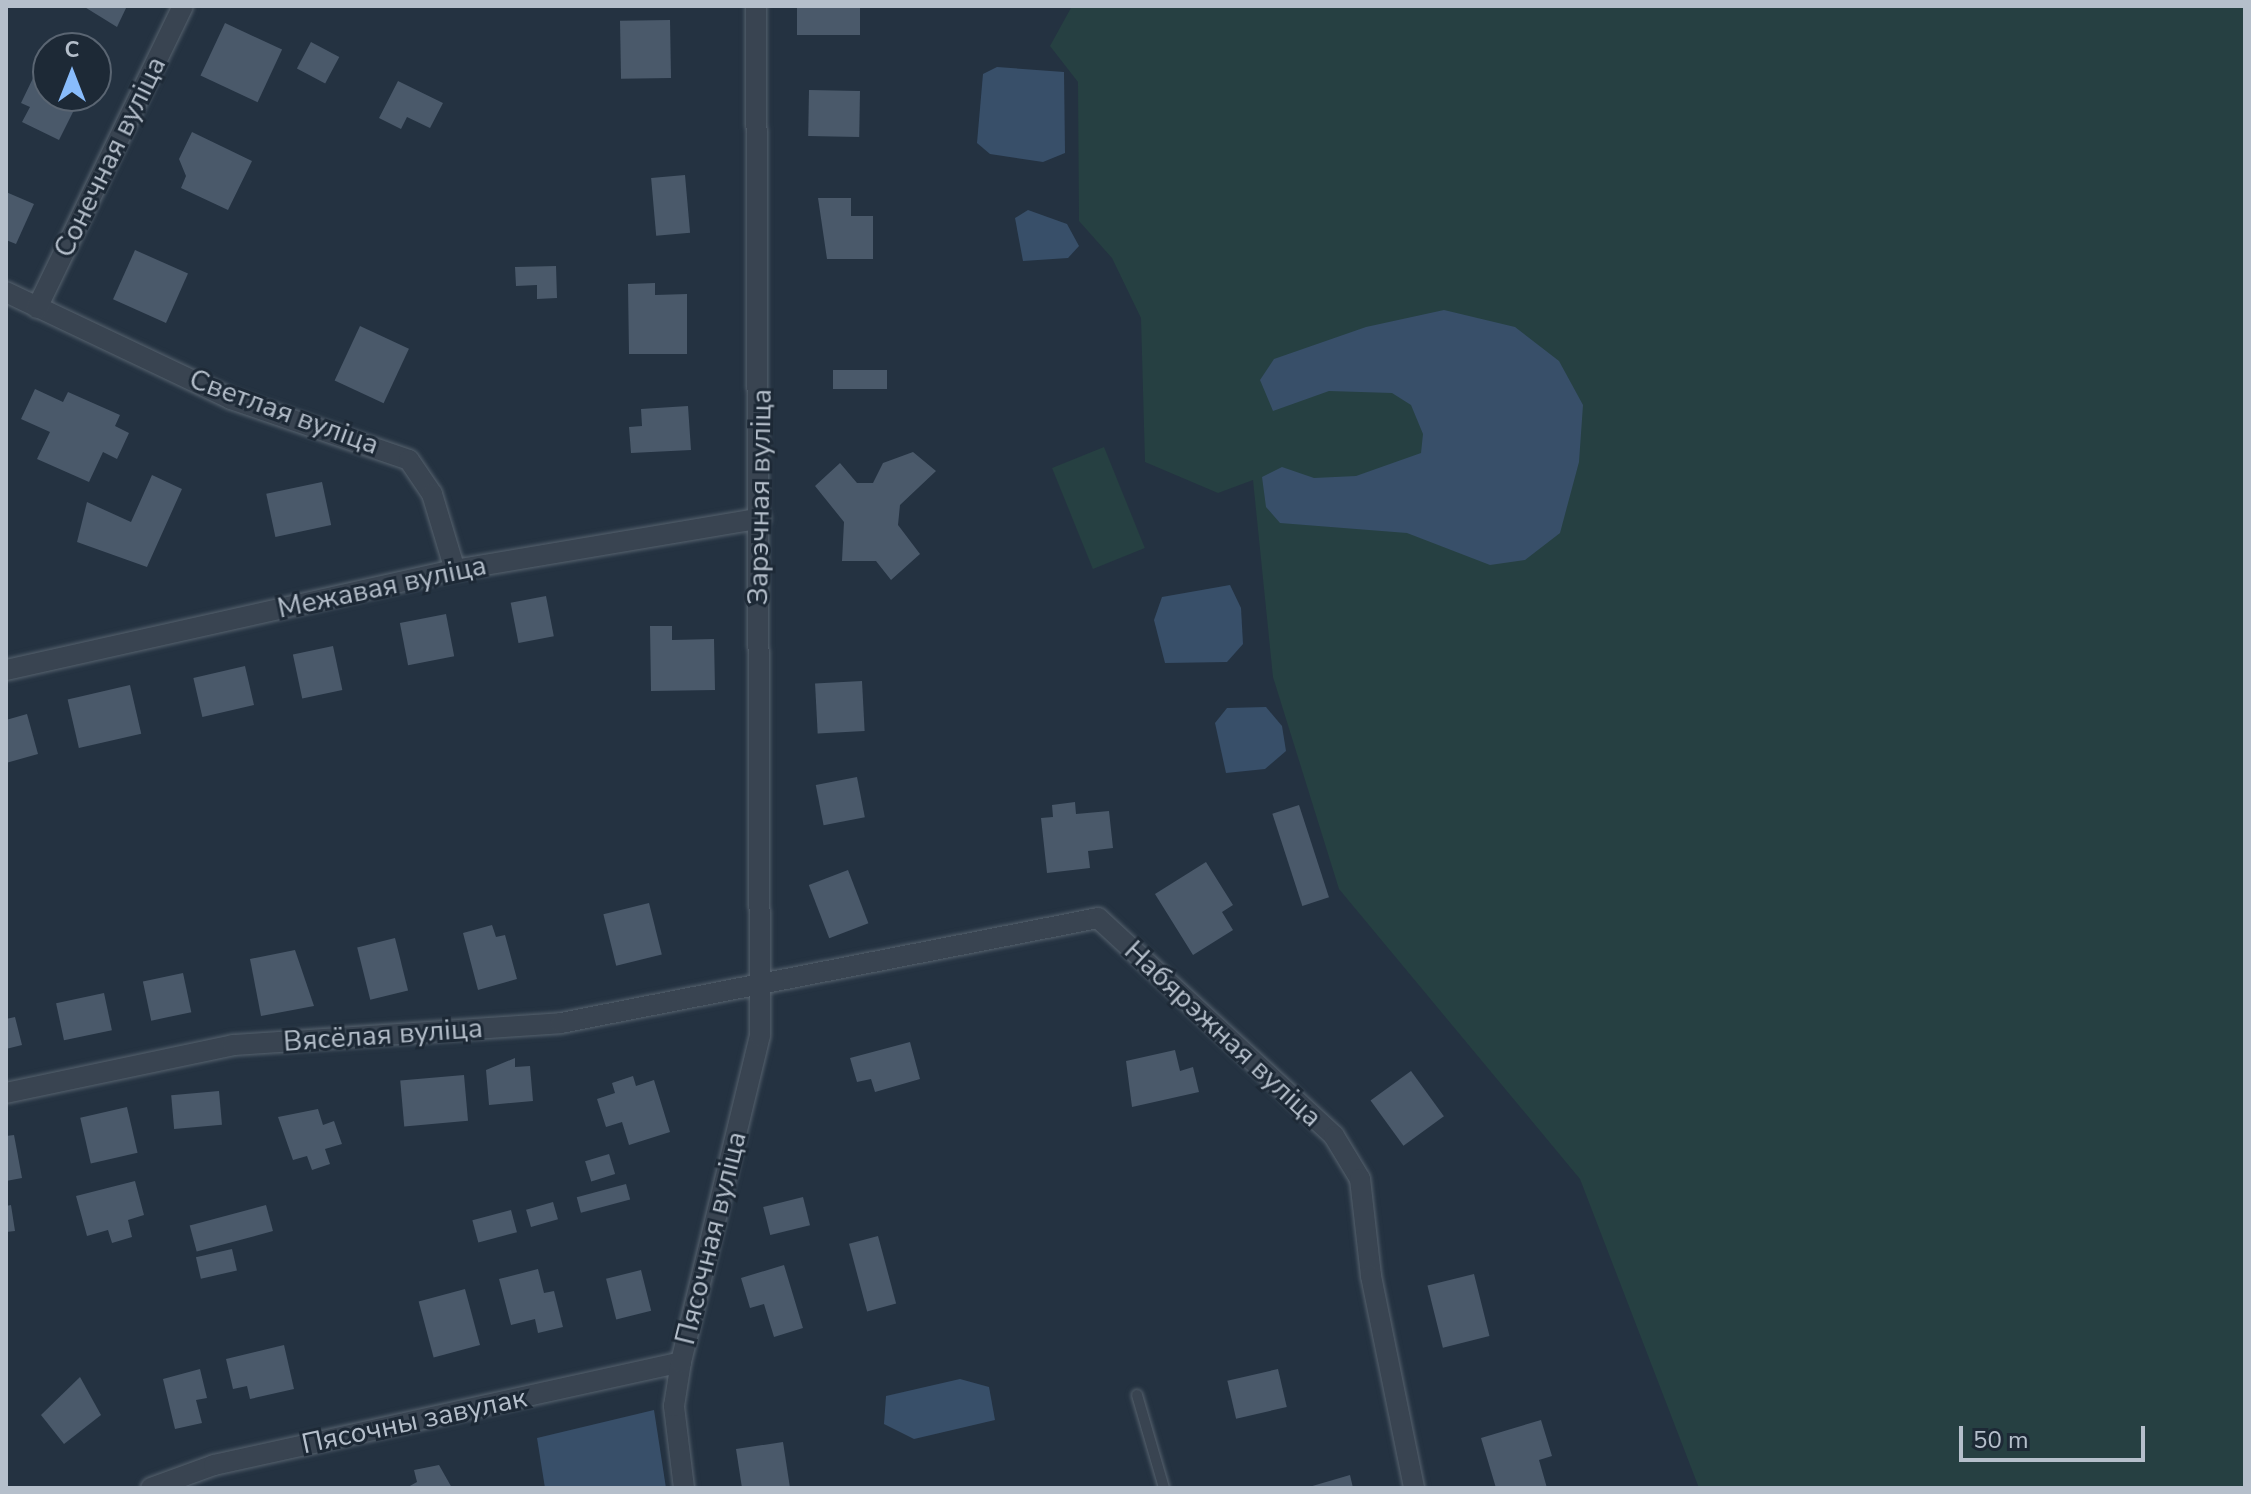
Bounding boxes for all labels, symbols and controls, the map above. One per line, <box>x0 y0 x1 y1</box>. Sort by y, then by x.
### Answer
north arrow <box>32 32 112 112</box>
street label: Сонечная вуліца <box>47 51 173 263</box>
street label: Светлая вуліца <box>185 362 383 462</box>
street label: Зарэчная вуліца <box>741 389 779 605</box>
street label: Межавая вуліца <box>274 548 490 626</box>
street label: Набярэжная вуліца <box>1117 934 1329 1134</box>
street label: Вясёлая вуліца <box>282 1011 484 1059</box>
street label: Пясочная вуліца <box>668 1128 754 1348</box>
street label: Пясочны завулак <box>299 1381 529 1461</box>
scale bar <box>1963 1410 2149 1460</box>
text: 50 m <box>1973 1424 2029 1456</box>

